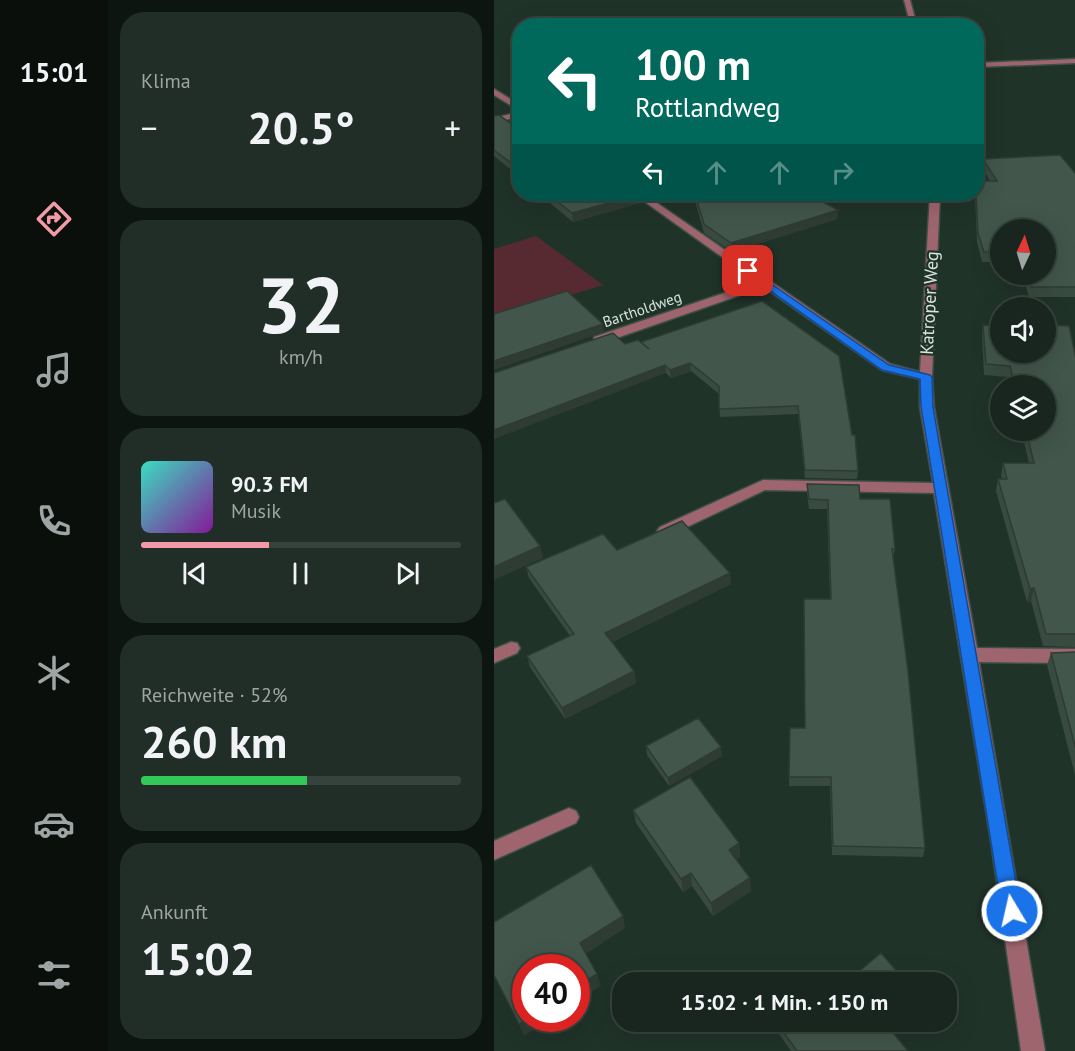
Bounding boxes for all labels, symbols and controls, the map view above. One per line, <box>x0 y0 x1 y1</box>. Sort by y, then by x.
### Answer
text: 100 m <box>635 37 751 92</box>
icon: left <box>536 42 614 120</box>
text: 15:01 <box>20 55 88 89</box>
text: Klima <box>141 68 191 94</box>
text: Rottlandweg <box>635 90 781 124</box>
text: 20.5° <box>247 98 355 156</box>
text: − <box>141 106 158 149</box>
text: + <box>444 106 461 149</box>
icon: left <box>637 156 670 189</box>
icon: ahead <box>700 156 733 189</box>
icon: ahead <box>763 156 796 189</box>
icon: right <box>826 156 859 189</box>
icon: directions <box>33 198 75 240</box>
north arrow <box>990 219 1056 285</box>
map controls <box>990 219 1056 441</box>
pin <box>722 245 773 296</box>
street label: Katroper Weg <box>915 251 943 355</box>
text: 32 <box>257 254 345 355</box>
icon: arrive <box>731 254 764 287</box>
street label: Bartholdweg <box>600 287 684 331</box>
button: sound <box>990 297 1056 363</box>
text: km/h <box>279 344 323 370</box>
icon: music <box>33 349 75 391</box>
button: layers <box>990 375 1056 441</box>
text: 90.3 FM <box>231 470 308 498</box>
text: Musik <box>231 498 281 524</box>
icon: phone <box>33 500 75 542</box>
icon: previous <box>178 557 211 590</box>
icon: pause <box>284 557 317 590</box>
icon: next <box>391 557 424 590</box>
icon: climate <box>33 652 75 694</box>
text: Reichweite · 52% <box>141 682 287 708</box>
text: 260 km <box>141 712 287 770</box>
icon: car <box>33 803 75 845</box>
position arrow <box>980 879 1044 943</box>
text: Ankunft <box>141 899 208 925</box>
text: 15:02 <box>141 929 255 987</box>
icon: filters <box>33 954 75 996</box>
speed limit sign: 40 <box>512 954 590 1032</box>
text: 15:02 · 1 Min. · 150 m <box>681 988 888 1016</box>

